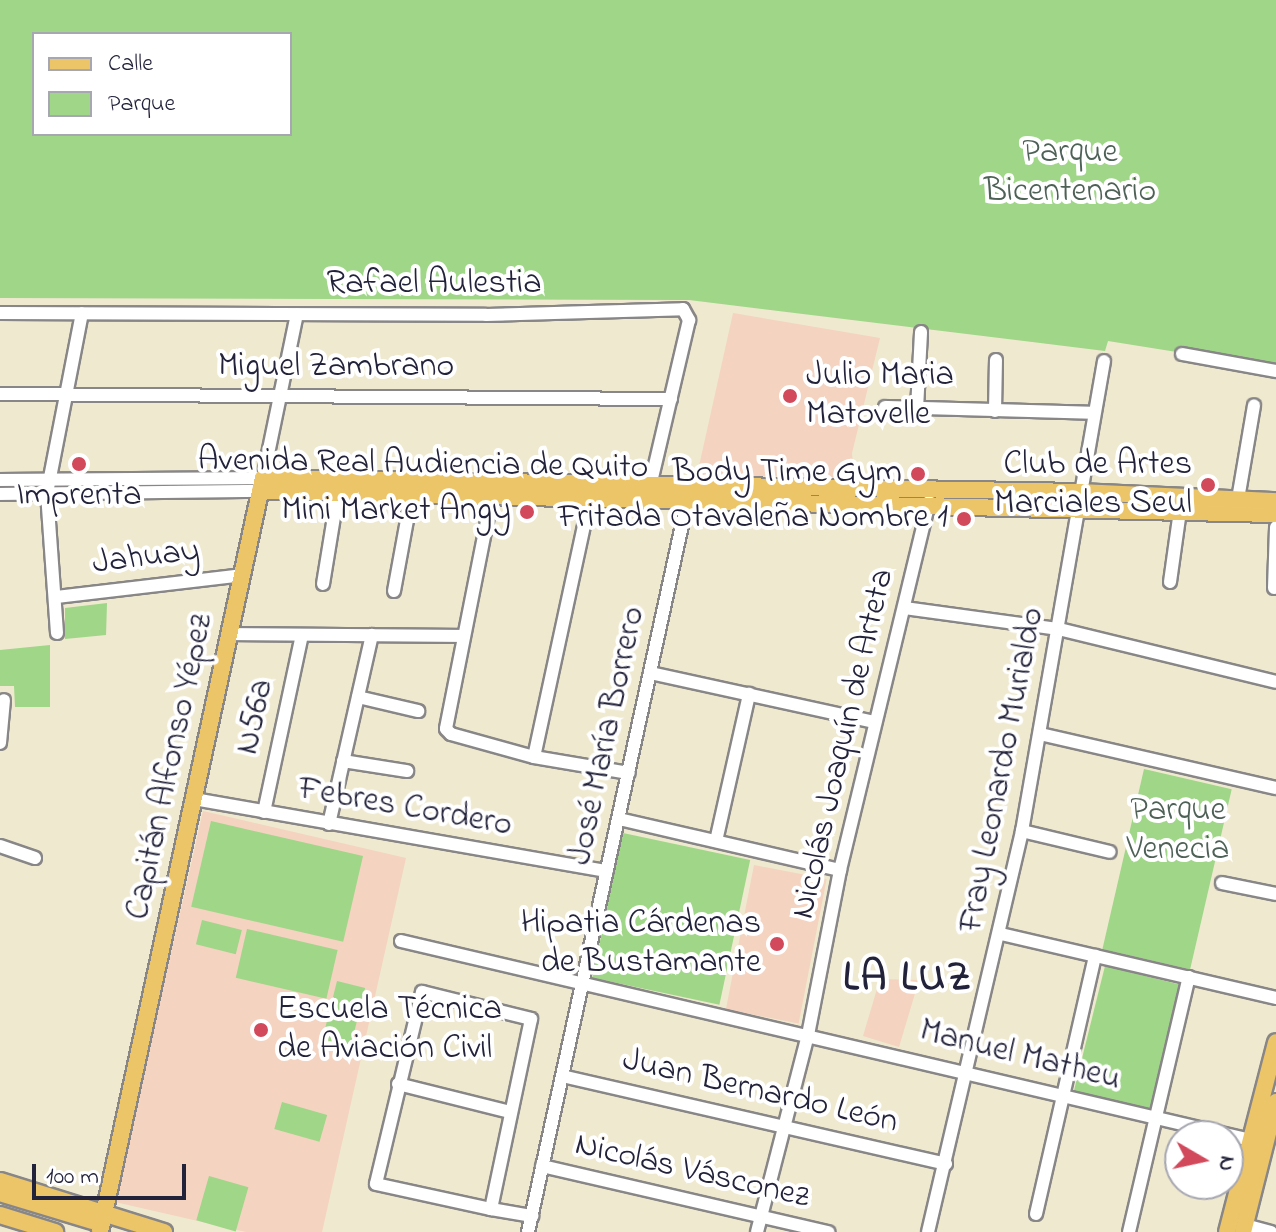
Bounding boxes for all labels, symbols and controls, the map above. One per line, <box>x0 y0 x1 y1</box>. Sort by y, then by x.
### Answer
legend <box>32 32 292 136</box>
text: Calle <box>108 47 153 82</box>
text: Parque <box>108 87 175 122</box>
park label: Parque Bicentenario <box>984 133 1156 212</box>
street label: Rafael Aulestia <box>326 265 542 305</box>
street label: Miguel Zambrano <box>218 348 454 388</box>
place label: Julio Maria Matovelle <box>806 356 954 436</box>
marker: Julio Maria Matovelle <box>781 387 799 405</box>
street label: Avenida Real Audiencia de Quito <box>197 441 649 489</box>
place label: Club de Artes Marciales Seul <box>994 445 1192 524</box>
place label: Body Time Gym <box>673 454 902 494</box>
marker: Imprenta <box>70 455 88 473</box>
marker: Body Time Gym <box>909 465 927 483</box>
marker: Club de Artes Marciales Seul <box>1199 476 1217 494</box>
place label: Imprenta <box>16 477 142 517</box>
place label: Mini Market Angy <box>281 492 511 532</box>
place label: Fritada Otavaleña Nombre 1 <box>558 499 948 539</box>
marker: Mini Market Angy <box>518 503 536 521</box>
marker: Fritada Otavaleña Nombre 1 <box>955 510 973 528</box>
street label: Jahuay <box>90 531 202 585</box>
street label: Nicolás Joaquín de Arteta <box>784 565 904 923</box>
street label: José María Borrero <box>561 603 655 869</box>
street label: Fray Leonardo Murialdo <box>952 604 1054 936</box>
street label: Capitán Alfonso Yépez <box>119 610 223 924</box>
street label: N56a <box>228 676 284 758</box>
street label: Febres Cordero <box>295 769 515 847</box>
park label: Parque Venecia <box>1127 791 1229 870</box>
place label: Hipatia Cárdenas de Bustamante <box>521 904 761 984</box>
marker: Hipatia Cárdenas de Bustamante <box>768 935 786 953</box>
district label: LA LUZ <box>843 954 973 1004</box>
place label: Escuela Técnica de Aviación Civil <box>277 990 502 1070</box>
street label: Manuel Matheu <box>915 1011 1125 1101</box>
marker: Escuela Técnica de Aviación Civil <box>252 1021 270 1039</box>
street label: Juan Bernardo León <box>618 1040 902 1144</box>
north arrow <box>1164 1120 1244 1200</box>
street label: Nicolás Vásconez <box>571 1125 813 1219</box>
scale bar <box>36 1148 190 1198</box>
text: N <box>1209 1154 1243 1173</box>
text: 100 m <box>46 1160 99 1195</box>

